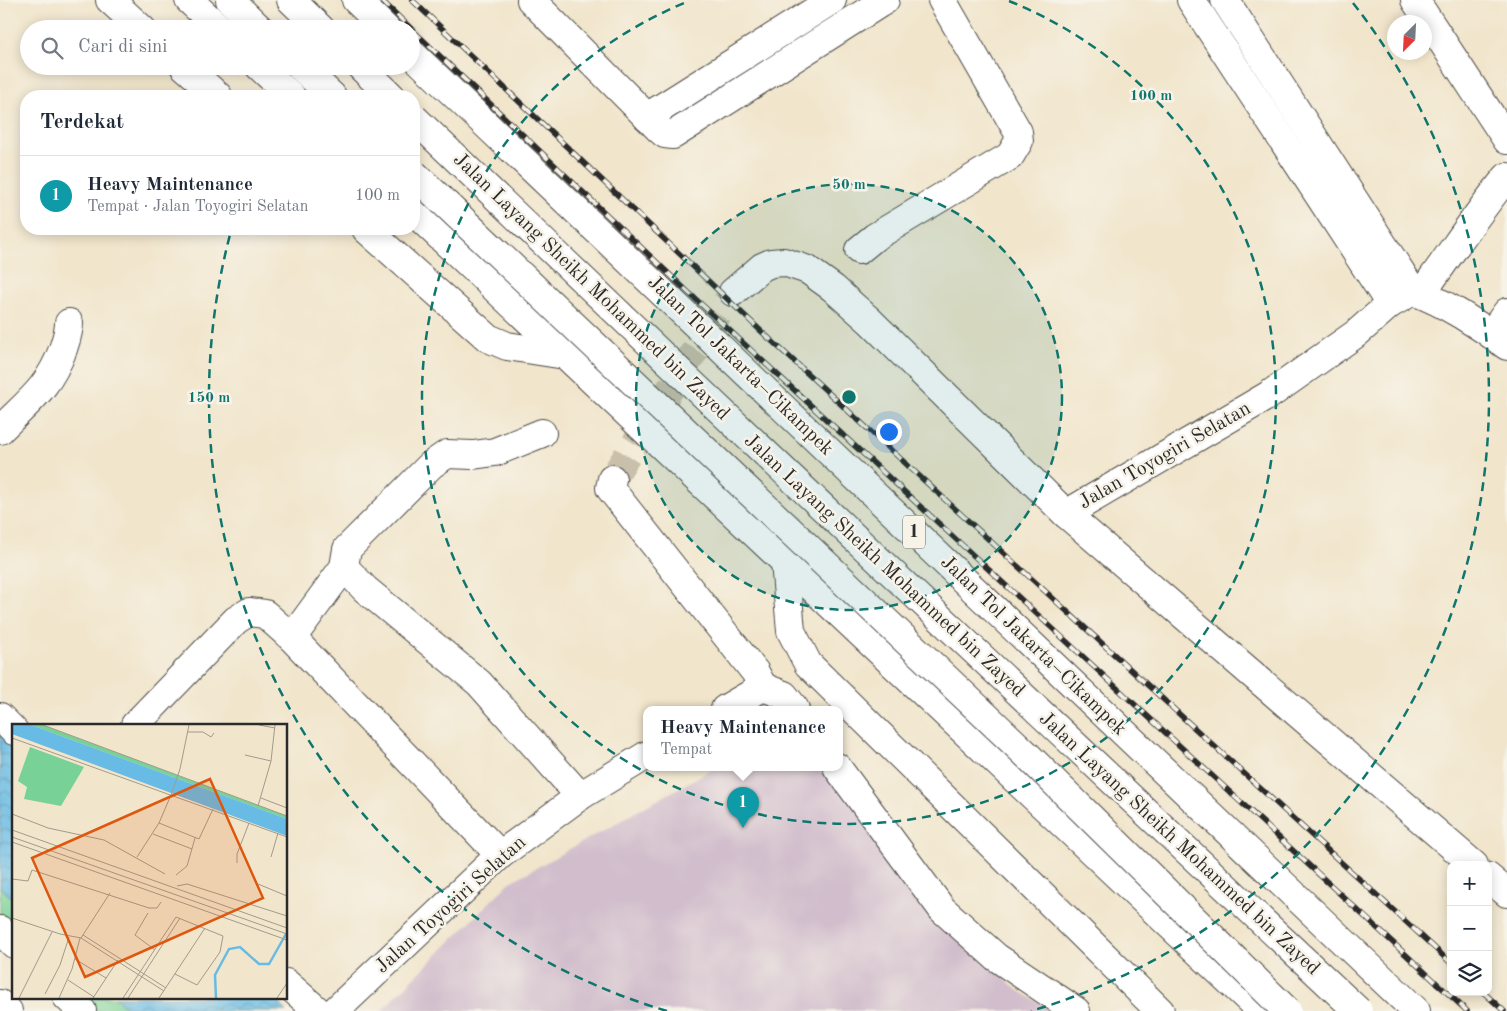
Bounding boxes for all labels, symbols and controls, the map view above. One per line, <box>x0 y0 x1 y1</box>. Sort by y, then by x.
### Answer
north arrow <box>1387 15 1432 60</box>
search box <box>20 20 420 75</box>
icon: search <box>38 34 66 62</box>
text: Cari di sini <box>78 38 168 57</box>
text: 100 m <box>1130 89 1172 104</box>
text: Terdekat <box>40 112 124 133</box>
street label: Jalan Layang Sheikh Mohammed bin Zayed <box>449 149 733 425</box>
text: Heavy Maintenance <box>87 176 253 195</box>
text: 50 m <box>832 178 866 193</box>
text: 1 <box>51 188 61 204</box>
text: 100 m <box>355 188 400 204</box>
text: Tempat · Jalan Toyogiri Selatan <box>87 199 308 215</box>
street label: Jalan Tol Jakarta–Cikampek <box>643 272 837 460</box>
centre of rings <box>840 388 858 406</box>
text: 150 m <box>188 391 230 406</box>
street label: Jalan Toyogiri Selatan <box>1076 399 1254 513</box>
your location <box>876 419 902 445</box>
street label: Jalan Layang Sheikh Mohammed bin Zayed <box>740 431 1028 701</box>
road number: 1 <box>903 516 925 548</box>
street label: Jalan Tol Jakarta–Cikampek <box>936 552 1130 740</box>
popup <box>643 706 843 771</box>
street label: Jalan Layang Sheikh Mohammed bin Zayed <box>1035 709 1323 979</box>
text: Heavy Maintenance <box>660 719 826 738</box>
inset map <box>12 724 288 998</box>
text: Tempat <box>660 742 712 758</box>
pin: 1 <box>727 787 759 828</box>
street label: Jalan Toyogiri Selatan <box>372 832 530 978</box>
map controls <box>1447 861 1492 996</box>
button: + <box>1447 861 1492 906</box>
button: − <box>1447 906 1492 951</box>
button: layers <box>1447 951 1492 996</box>

